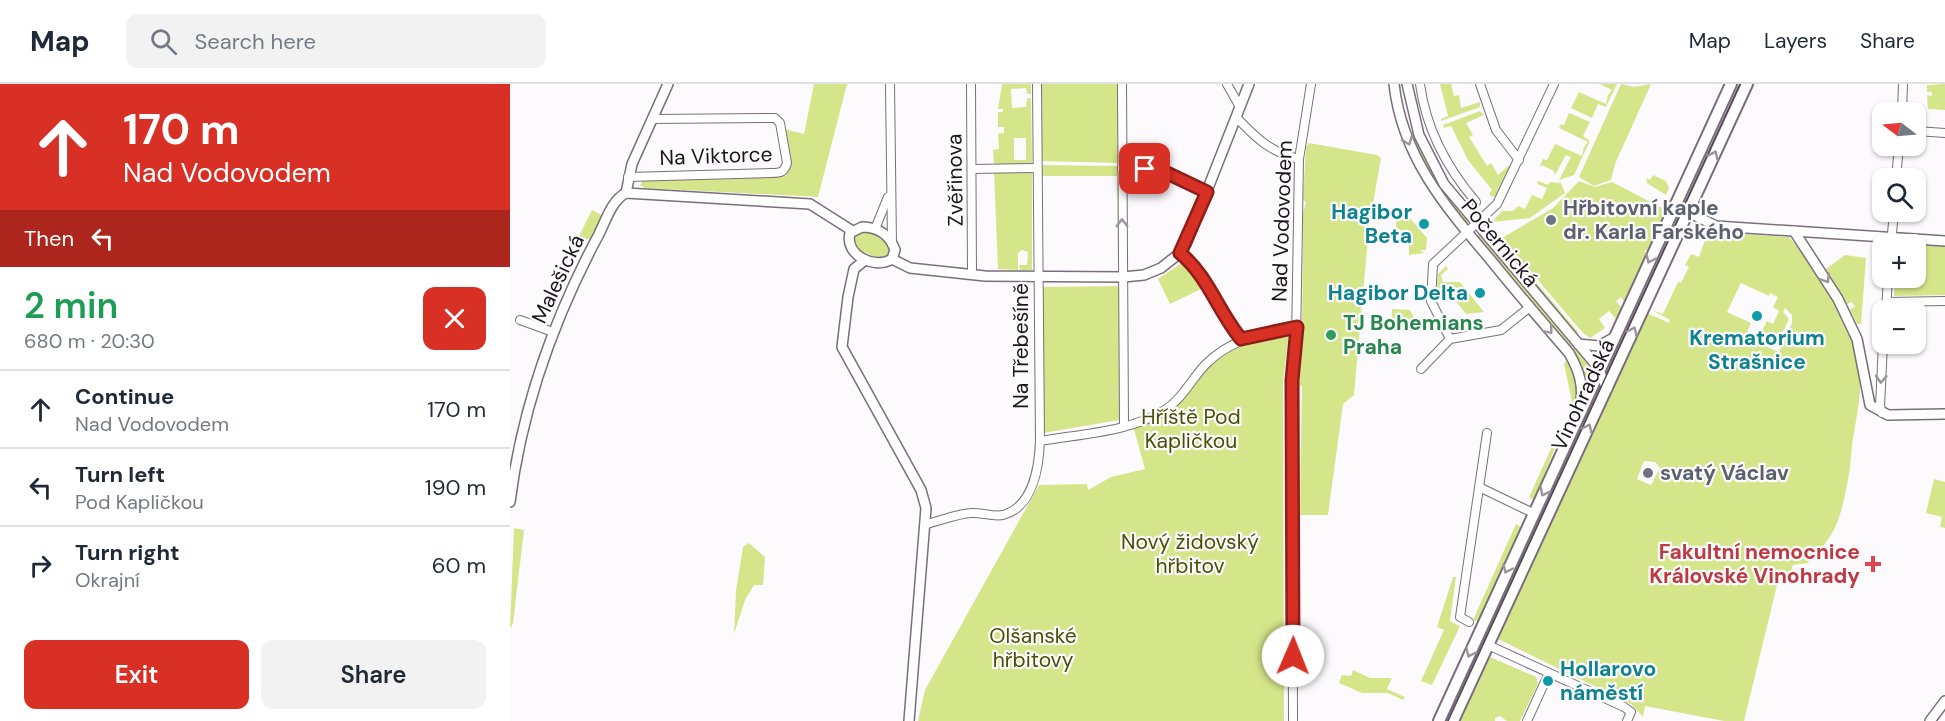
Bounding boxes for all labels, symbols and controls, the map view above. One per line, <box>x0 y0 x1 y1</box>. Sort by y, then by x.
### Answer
search box <box>126 14 546 68</box>
text: Map <box>30 23 90 60</box>
icon: search <box>147 25 180 58</box>
text: Search here <box>195 27 316 56</box>
text: Map <box>1689 27 1731 55</box>
text: Layers <box>1764 27 1827 55</box>
text: Share <box>1860 27 1915 55</box>
text: 170 m <box>123 102 240 157</box>
north arrow <box>1872 102 1926 156</box>
map controls <box>1872 102 1926 354</box>
icon: ahead <box>24 108 102 186</box>
street label: Zvěřinova <box>940 133 970 227</box>
one-way arrow <box>1400 135 1413 145</box>
street label: Na Viktorce <box>659 140 773 172</box>
street label: Nad Vodovodem <box>1265 140 1299 302</box>
pin <box>1119 143 1170 194</box>
one-way arrow <box>1707 150 1719 161</box>
icon: arrive <box>1128 152 1161 185</box>
text: Nad Vodovodem <box>123 155 331 190</box>
button: search <box>1872 168 1926 222</box>
street label: Počernická <box>1455 193 1545 293</box>
place label: Hřbitovní kaple dr. Karla Farského <box>1563 194 1744 246</box>
place label: Hagibor Beta <box>1331 198 1412 250</box>
marker: Hřbitovní kaple dr. Karla Farského <box>1544 213 1558 227</box>
marker: Hagibor Beta <box>1417 217 1431 231</box>
one-way arrow <box>1116 218 1129 227</box>
icon: left <box>86 222 119 255</box>
text: Then <box>24 224 74 253</box>
street label: Malešická <box>525 230 591 328</box>
button: + <box>1872 234 1926 288</box>
one-way arrow <box>1646 252 1658 263</box>
one-way arrow <box>1818 273 1829 284</box>
place label: Hagibor Delta <box>1328 279 1468 307</box>
text: 2 min <box>24 282 118 329</box>
street label: Na Třebešíně <box>1007 283 1035 409</box>
marker: Hagibor Delta <box>1473 286 1487 300</box>
button: close <box>423 287 486 350</box>
button: − <box>1872 300 1926 354</box>
place label: TJ Bohemians Praha <box>1343 309 1484 361</box>
marker: Krematorium Strašnice <box>1750 309 1764 323</box>
one-way arrow <box>1542 323 1553 334</box>
place label: Krematorium Strašnice <box>1689 324 1825 376</box>
one-way arrow <box>1626 327 1638 338</box>
text: 680 m · 20:30 <box>24 328 155 354</box>
marker: TJ Bohemians Praha <box>1324 328 1338 342</box>
street label: Vinohradská <box>1545 334 1621 456</box>
one-way arrow <box>1874 375 1887 384</box>
text: Continue <box>75 382 174 411</box>
icon: ahead <box>24 393 57 426</box>
text: 170 m <box>427 395 486 424</box>
park label: Hříště Pod Kapličkou <box>1141 403 1241 455</box>
text: Nad Vodovodem <box>75 411 229 437</box>
one-way arrow <box>1581 424 1593 435</box>
place label: svatý Václav <box>1660 459 1789 487</box>
text: Turn left <box>75 460 165 489</box>
marker: svatý Václav <box>1641 466 1655 480</box>
icon: left <box>24 471 57 504</box>
text: 190 m <box>425 473 486 502</box>
one-way arrow <box>1540 485 1551 496</box>
text: Pod Kapličkou <box>75 489 204 515</box>
park label: Nový židovský hřbitov <box>1121 528 1259 580</box>
text: Turn right <box>75 538 180 567</box>
place label: Fakultní nemocnice Královské Vinohrady <box>1649 538 1860 590</box>
icon: right <box>24 549 57 582</box>
text: 60 m <box>432 551 486 580</box>
marker: Fakultní nemocnice Královské Vinohrady <box>1864 555 1882 573</box>
one-way arrow <box>1503 563 1515 574</box>
text: Okrajní <box>75 567 140 593</box>
park label: Olšanské hřbitovy <box>989 622 1077 674</box>
position arrow <box>1261 624 1325 688</box>
button: Exit <box>24 640 249 709</box>
button: Share <box>261 640 486 709</box>
one-way arrow <box>1466 646 1478 657</box>
place label: Hollarovo náměstí <box>1560 655 1656 707</box>
marker: Hollarovo náměstí <box>1541 674 1555 688</box>

